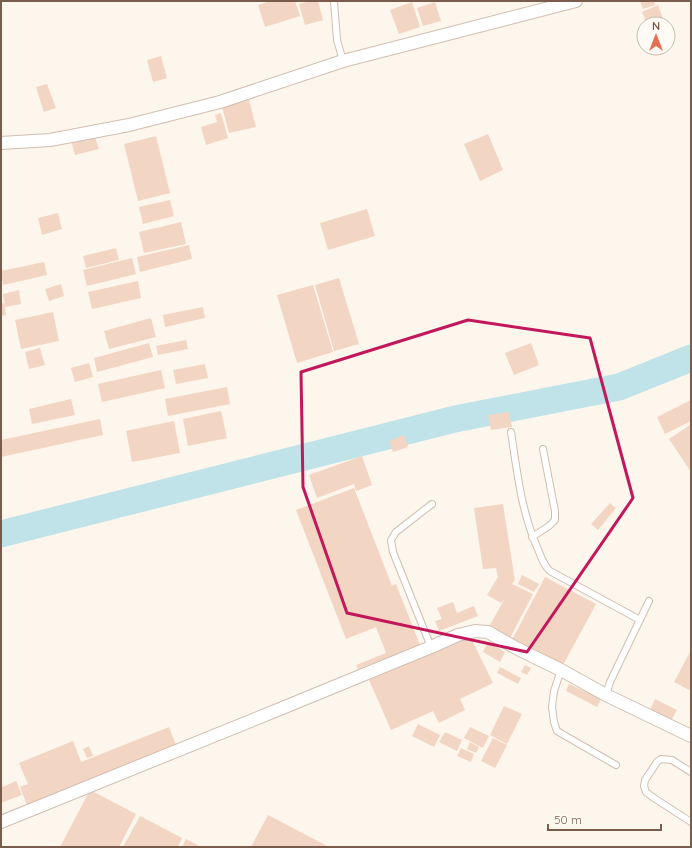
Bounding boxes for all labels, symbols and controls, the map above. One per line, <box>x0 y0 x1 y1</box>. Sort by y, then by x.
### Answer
north arrow <box>636 16 676 56</box>
text: N <box>652 19 660 33</box>
scale bar <box>548 806 661 832</box>
text: 50 m <box>554 812 582 827</box>

